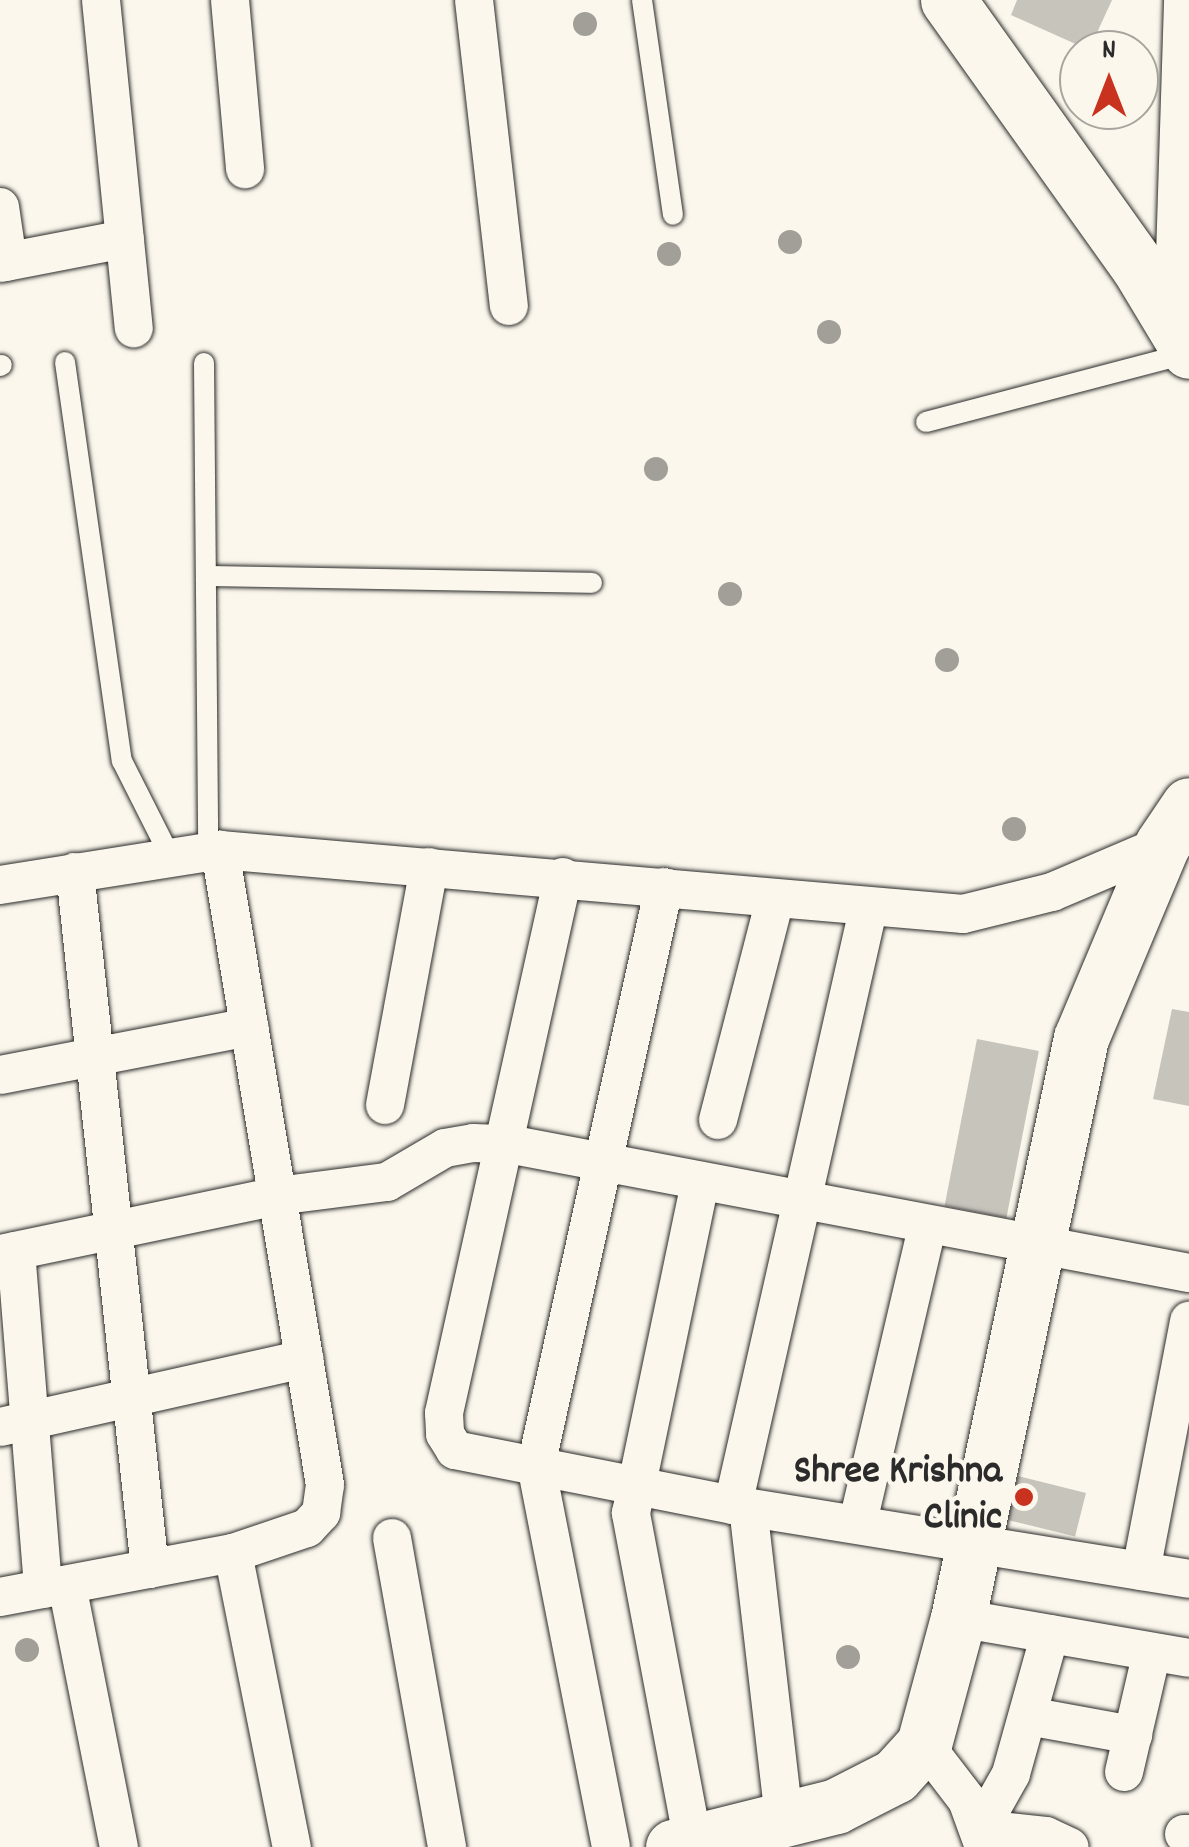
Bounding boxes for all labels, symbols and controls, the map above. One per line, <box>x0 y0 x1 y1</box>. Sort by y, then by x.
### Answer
north arrow <box>1059 30 1159 130</box>
text: N <box>1102 32 1116 72</box>
place label: Shree Krishna Clinic <box>794 1450 1002 1544</box>
marker: Shree Krishna Clinic <box>1011 1484 1037 1510</box>

